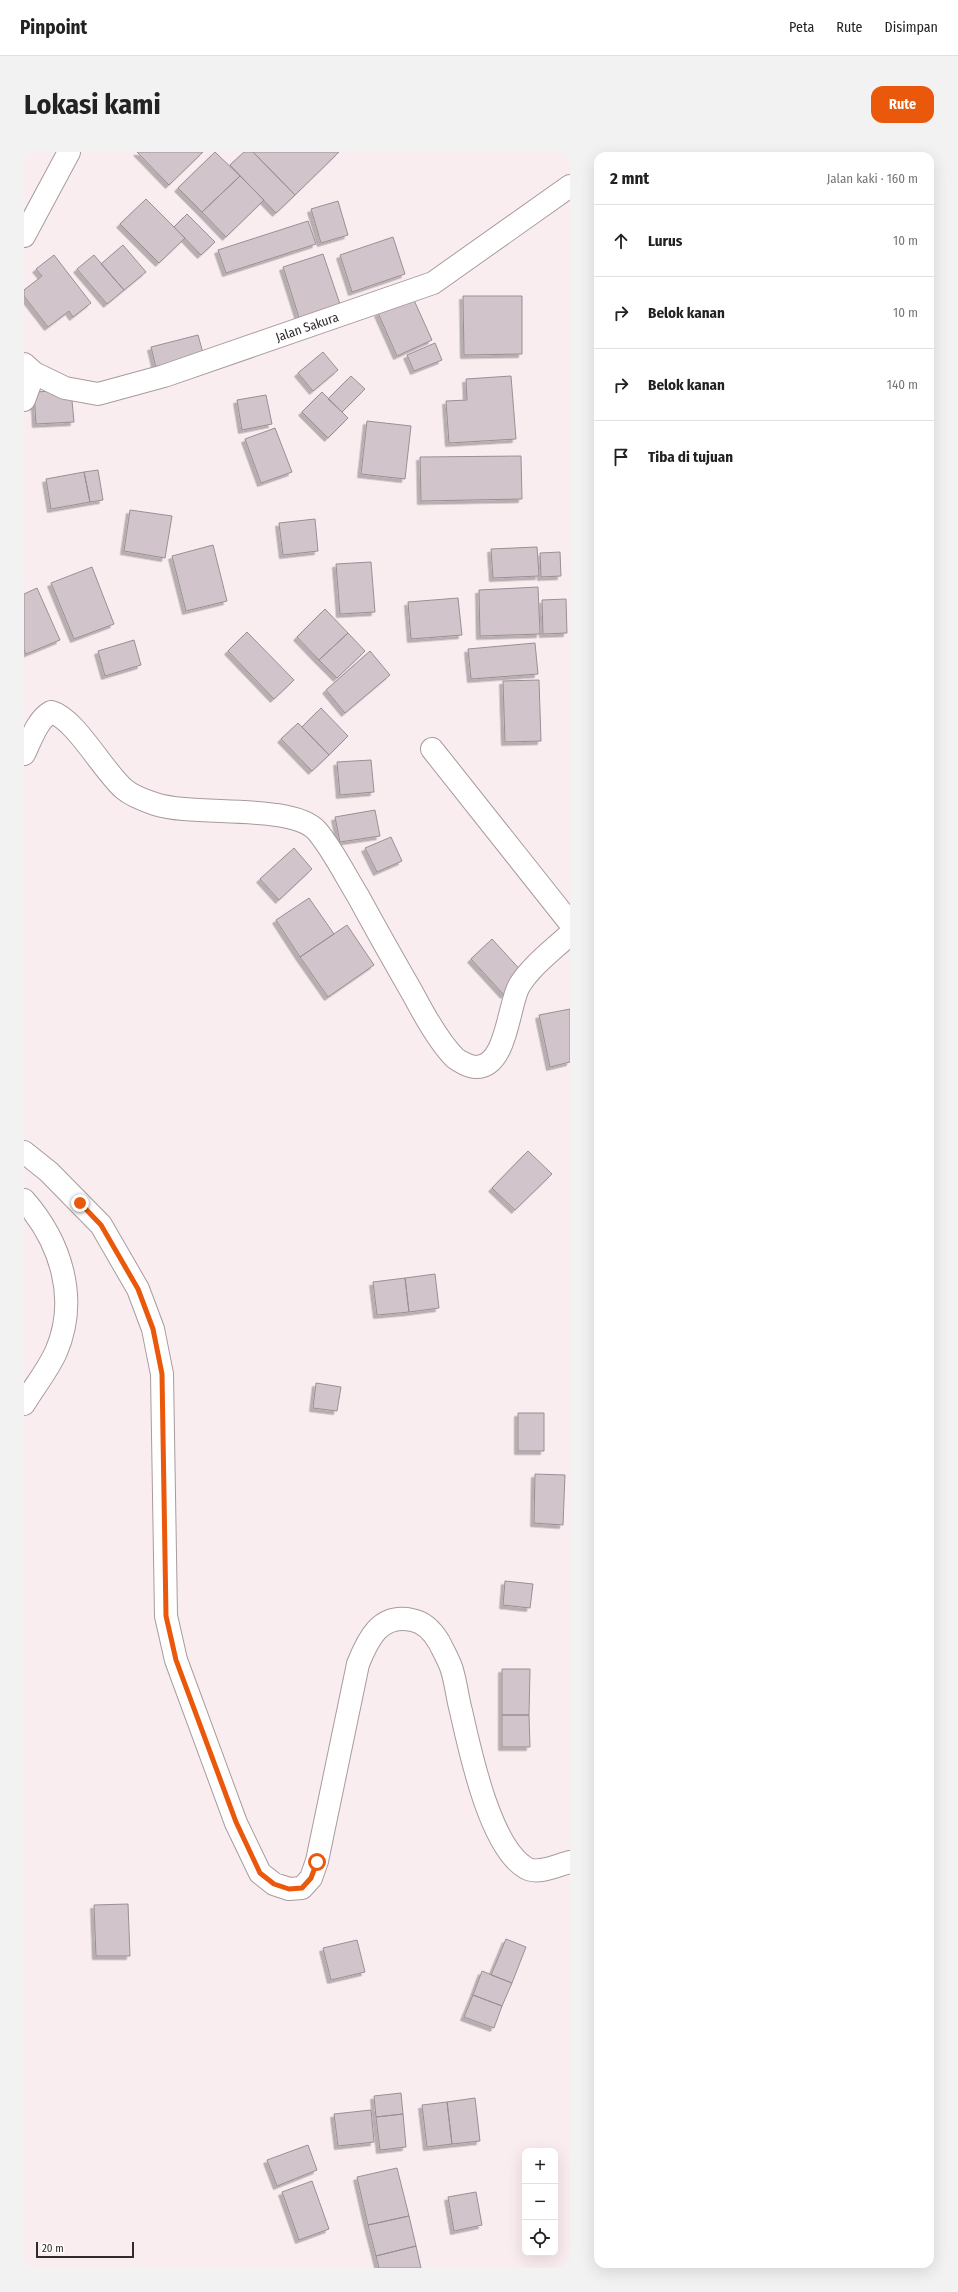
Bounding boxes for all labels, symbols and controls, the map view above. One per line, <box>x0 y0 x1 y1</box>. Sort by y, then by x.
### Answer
text: Pinpoint <box>20 16 87 39</box>
text: Peta <box>789 19 814 36</box>
text: Rute <box>836 19 863 36</box>
text: Disimpan <box>885 19 938 36</box>
button: Rute <box>871 86 934 123</box>
text: Lokasi kami <box>24 88 161 121</box>
text: 2 mnt <box>610 168 649 189</box>
text: Jalan kaki · 160 m <box>827 171 918 186</box>
icon: ahead <box>610 230 632 252</box>
text: Lurus <box>648 232 682 250</box>
text: 10 m <box>893 233 918 248</box>
icon: right <box>610 302 632 324</box>
text: Belok kanan <box>648 304 725 322</box>
text: 10 m <box>893 305 918 320</box>
street label: Jalan Sakura <box>274 309 340 345</box>
icon: right <box>610 374 632 396</box>
text: Belok kanan <box>648 376 725 394</box>
text: 140 m <box>887 377 918 392</box>
icon: arrive <box>610 446 632 468</box>
text: Tiba di tujuan <box>648 448 733 466</box>
route end <box>71 1194 89 1212</box>
route start <box>308 1853 326 1871</box>
map controls <box>522 2148 558 2256</box>
button: + <box>522 2148 558 2184</box>
button: − <box>522 2184 558 2220</box>
button: locate <box>522 2220 558 2256</box>
scale bar <box>36 2240 134 2259</box>
text: 20 m <box>42 2242 64 2255</box>

